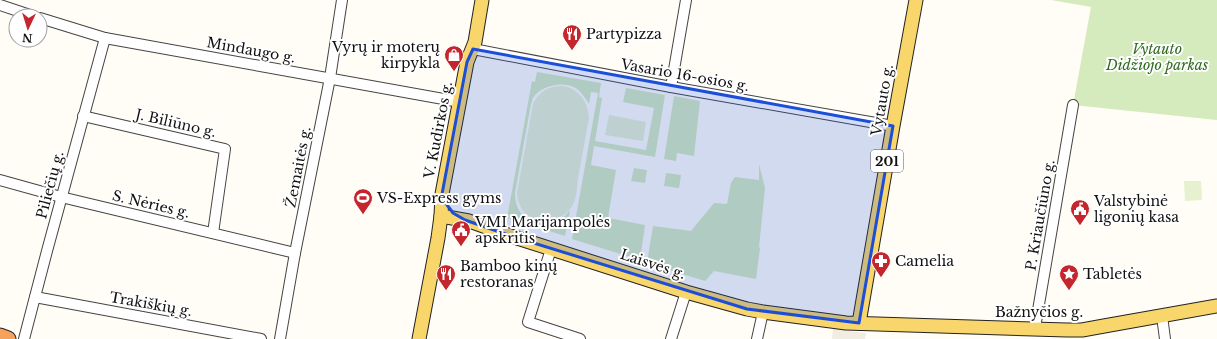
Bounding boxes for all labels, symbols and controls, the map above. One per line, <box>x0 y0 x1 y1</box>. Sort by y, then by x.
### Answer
north arrow <box>8 8 48 48</box>
restaurant icon: Partypizza <box>561 23 583 51</box>
place label: Partypizza <box>586 25 662 43</box>
text: N <box>21 31 33 45</box>
street label: Mindaugo g. <box>205 33 297 67</box>
place label: Vyrų ir moterų kirpykla <box>331 38 441 72</box>
park label: Vytauto Didžiojo parkas <box>1105 40 1208 74</box>
shop icon: Vyrų ir moterų kirpykla <box>443 44 465 72</box>
street label: Vasario 16-osios g. <box>619 55 750 95</box>
street label: Vytauto g. <box>867 63 897 138</box>
street label: V. Kudirkos g. <box>420 80 456 181</box>
street label: J. Biliūno g. <box>132 105 218 141</box>
street label: Žemaitės g. <box>281 125 315 209</box>
street label: Piliečių g. <box>32 149 68 221</box>
road number: 201 <box>871 150 903 172</box>
street label: P. Kriaučiūno g. <box>1021 158 1059 272</box>
street label: S. Nėries g. <box>111 186 191 222</box>
sports icon: VS-Express gyms <box>352 187 374 215</box>
place label: VS-Express gyms <box>376 189 501 207</box>
place label: Valstybinė ligonių kasa <box>1093 192 1179 226</box>
public building icon: Valstybinė ligonių kasa <box>1069 198 1091 226</box>
place label: VMI Marijampolės apskritis <box>474 213 610 247</box>
public building icon: VMI Marijampolės apskritis <box>450 219 472 247</box>
street label: Laisvės g. <box>618 245 688 283</box>
pharmacy icon: Camelia <box>870 250 892 278</box>
place label: Camelia <box>895 252 954 270</box>
place label: Bamboo kinų restoranas <box>460 257 558 291</box>
restaurant icon: Bamboo kinų restoranas <box>435 263 457 291</box>
place icon: Tabletės <box>1058 263 1080 291</box>
place label: Tabletės <box>1083 265 1142 283</box>
street label: Trakiškių g. <box>108 288 194 320</box>
street label: Bažnyčios g. <box>995 303 1083 321</box>

